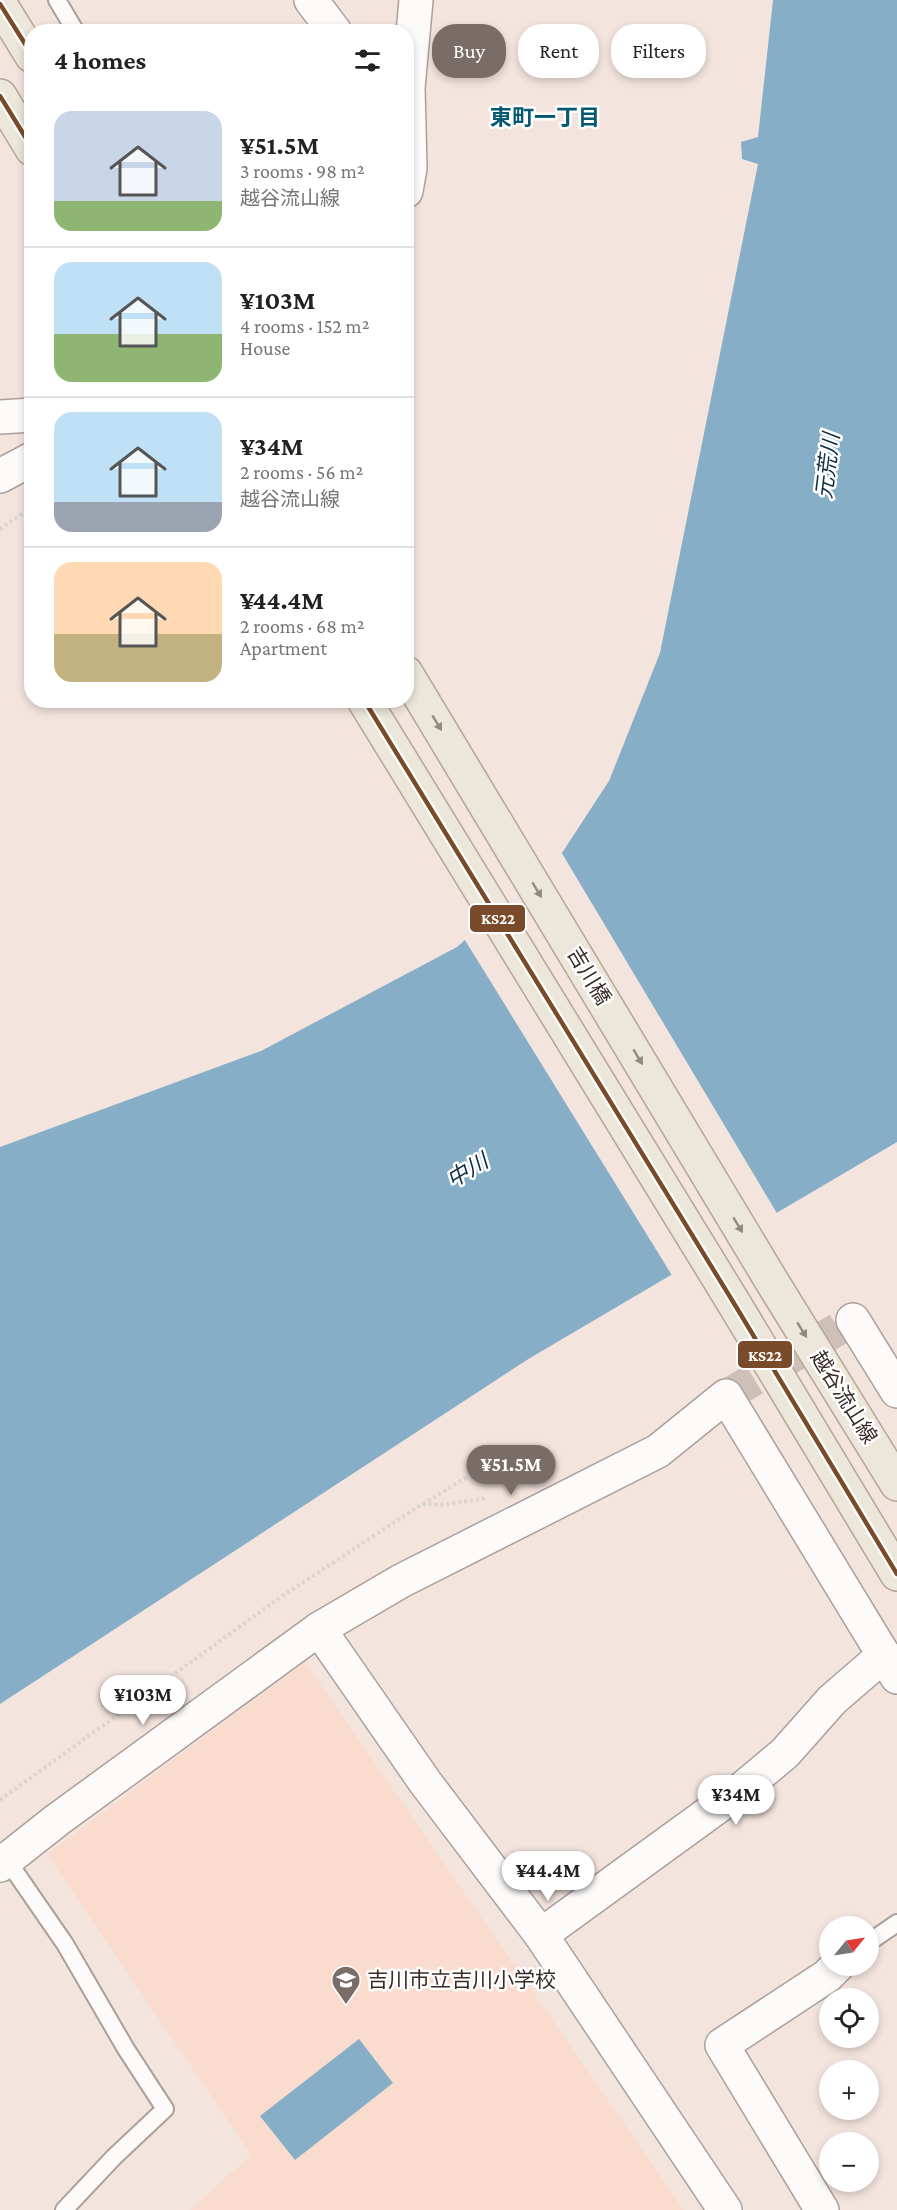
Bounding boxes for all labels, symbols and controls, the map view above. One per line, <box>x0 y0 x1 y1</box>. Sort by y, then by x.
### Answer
chip: Buy <box>432 24 506 78</box>
chip: Rent <box>518 24 599 78</box>
chip: Filters <box>611 24 706 78</box>
icon: filters <box>351 44 384 77</box>
text: 4 homes <box>54 46 146 75</box>
district label: 東町一丁目 <box>490 105 600 130</box>
text: ¥51.5M <box>240 131 319 160</box>
icon: home <box>102 135 174 207</box>
text: 3 rooms · 98 m² <box>240 160 365 182</box>
text: 越谷流山線 <box>240 187 340 209</box>
icon: home <box>102 286 174 358</box>
text: ¥103M <box>240 286 315 315</box>
text: 4 rooms · 152 m² <box>240 315 369 337</box>
text: House <box>240 337 290 359</box>
water label: 元荒川 <box>811 430 844 500</box>
text: ¥34M <box>240 432 303 461</box>
icon: home <box>102 436 174 508</box>
text: 2 rooms · 56 m² <box>240 461 363 483</box>
text: 越谷流山線 <box>240 488 340 510</box>
icon: home <box>102 586 174 658</box>
text: ¥44.4M <box>240 586 324 615</box>
text: 2 rooms · 68 m² <box>240 615 365 637</box>
text: Apartment <box>240 637 327 659</box>
one-way arrow <box>431 715 442 731</box>
one-way arrow <box>532 882 543 898</box>
line badge: KS22 <box>469 904 526 933</box>
text: KS22 <box>481 910 515 927</box>
street label: 吉川橋 <box>562 943 616 1009</box>
one-way arrow <box>632 1049 643 1065</box>
water label: 中川 <box>442 1147 494 1192</box>
one-way arrow <box>733 1217 743 1234</box>
one-way arrow <box>797 1322 808 1338</box>
line badge: KS22 <box>737 1340 793 1369</box>
street label: 越谷流山線 <box>806 1346 882 1448</box>
text: KS22 <box>748 1347 782 1364</box>
pin: ¥51.5M <box>462 1445 560 1496</box>
text: ¥51.5M <box>481 1453 541 1475</box>
pin: ¥103M <box>101 1675 185 1726</box>
text: ¥103M <box>114 1683 172 1705</box>
pin: ¥34M <box>700 1775 772 1826</box>
text: ¥34M <box>712 1783 760 1805</box>
pin: ¥44.4M <box>499 1851 597 1902</box>
text: ¥44.4M <box>516 1859 580 1881</box>
north arrow <box>819 1916 879 1976</box>
map controls <box>819 1916 879 2192</box>
school or university icon: 吉川市立吉川小学校 <box>330 1964 362 2006</box>
place label: 吉川市立吉川小学校 <box>367 1968 556 1992</box>
button: locate <box>819 1988 879 2048</box>
button: + <box>819 2060 879 2120</box>
button: − <box>819 2132 879 2192</box>

